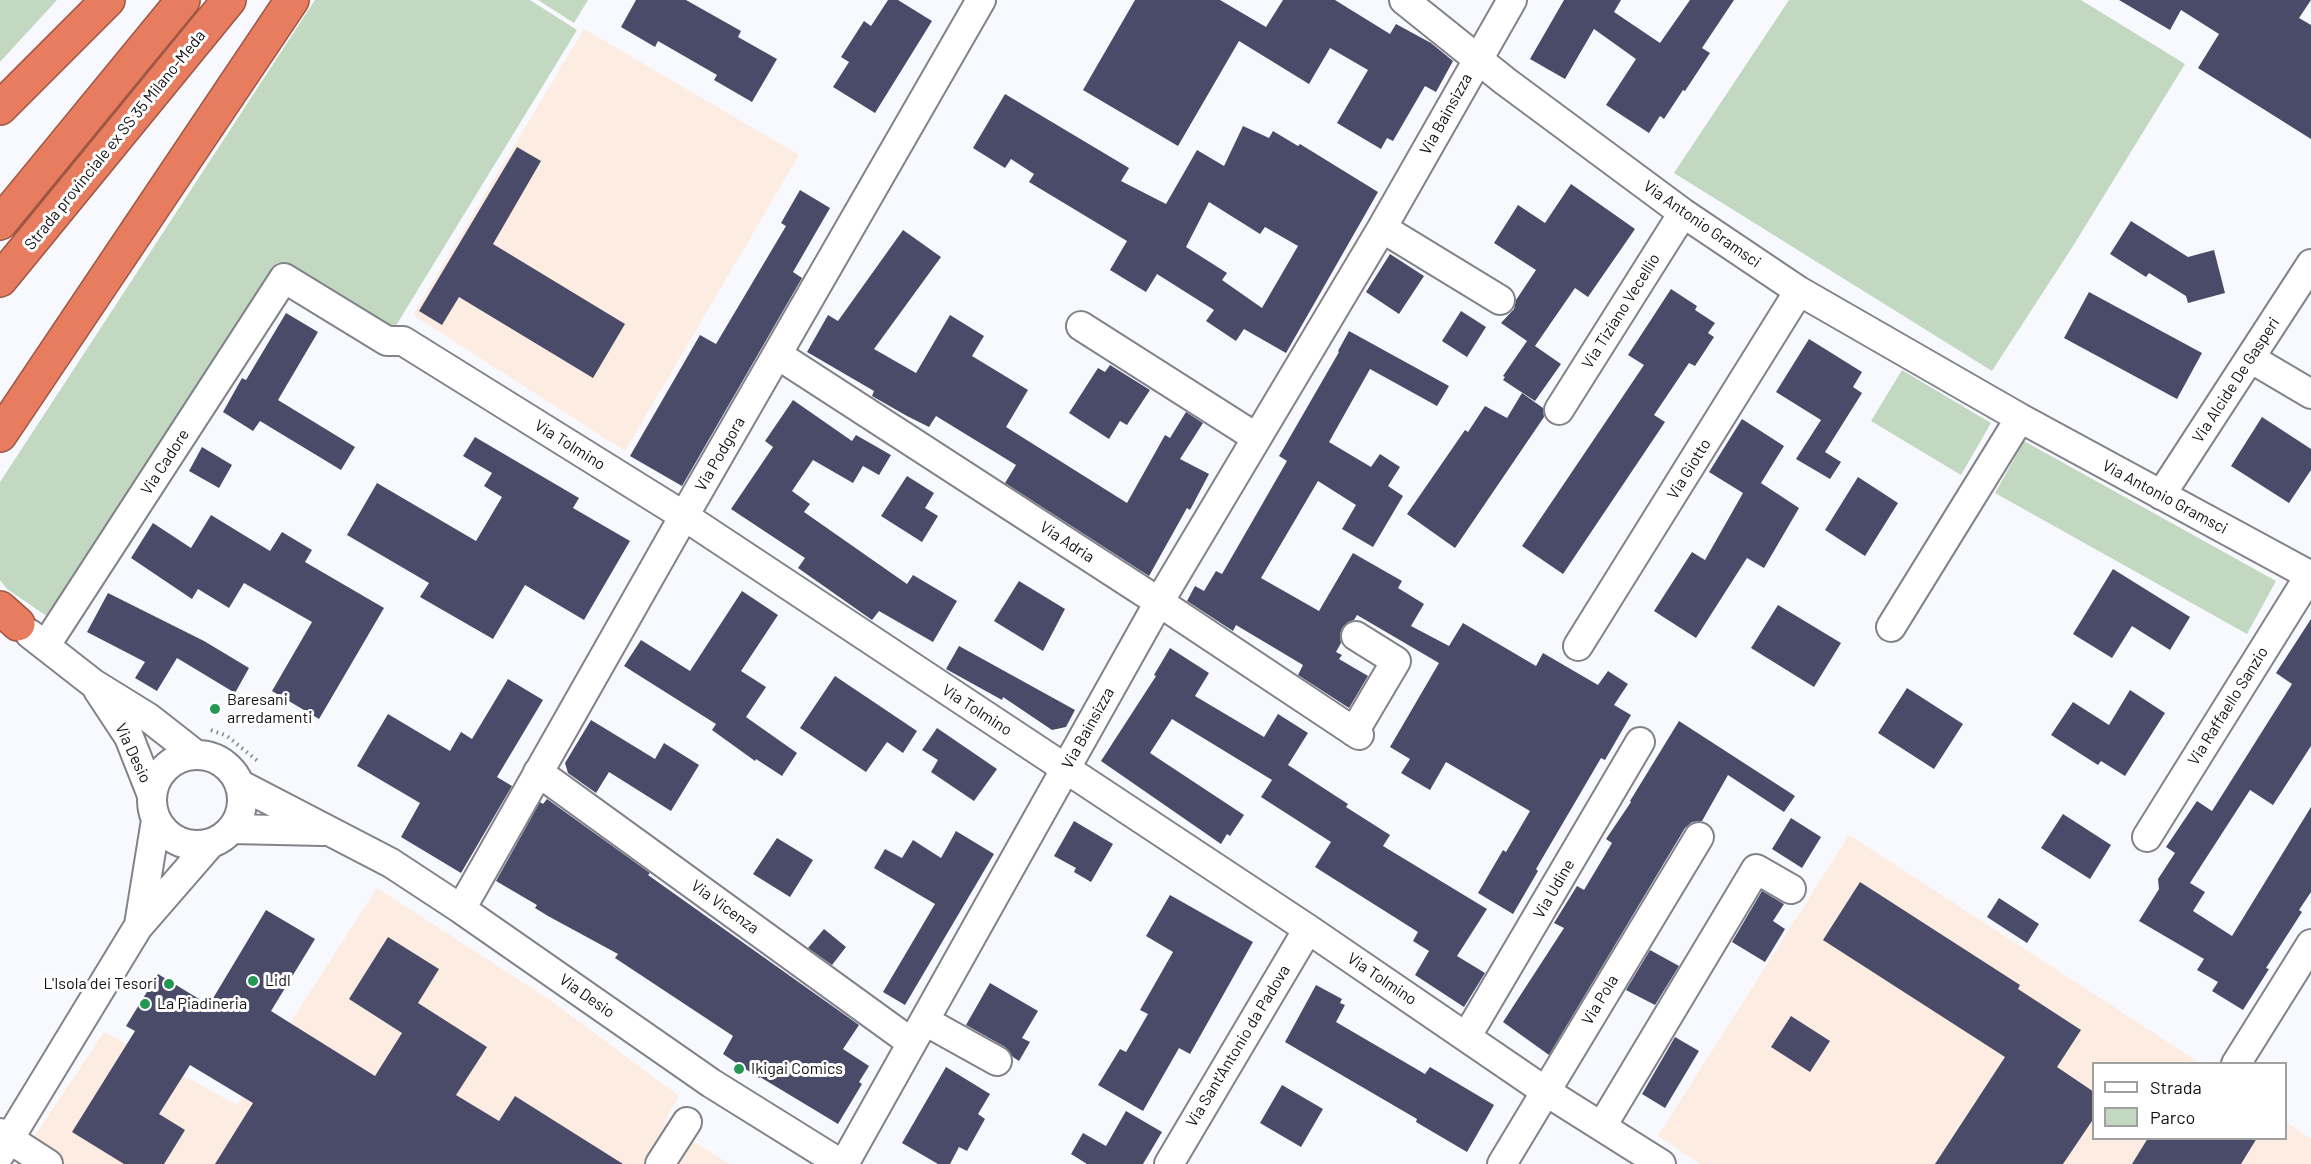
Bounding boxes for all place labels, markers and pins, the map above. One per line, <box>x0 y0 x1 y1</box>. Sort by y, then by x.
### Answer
place label: Baresani arredamenti <box>227 690 312 728</box>
marker: Baresani arredamenti <box>208 702 222 716</box>
place label: Lidl <box>265 971 291 991</box>
place label: L'Isola dei Tesori <box>44 974 157 994</box>
marker: Lidl <box>246 974 260 988</box>
marker: L'Isola dei Tesori <box>162 977 176 991</box>
place label: La Piadineria <box>157 994 247 1014</box>
marker: La Piadineria <box>138 997 152 1011</box>
place label: Ikigai Comics <box>751 1059 843 1079</box>
marker: Ikigai Comics <box>732 1062 746 1076</box>

